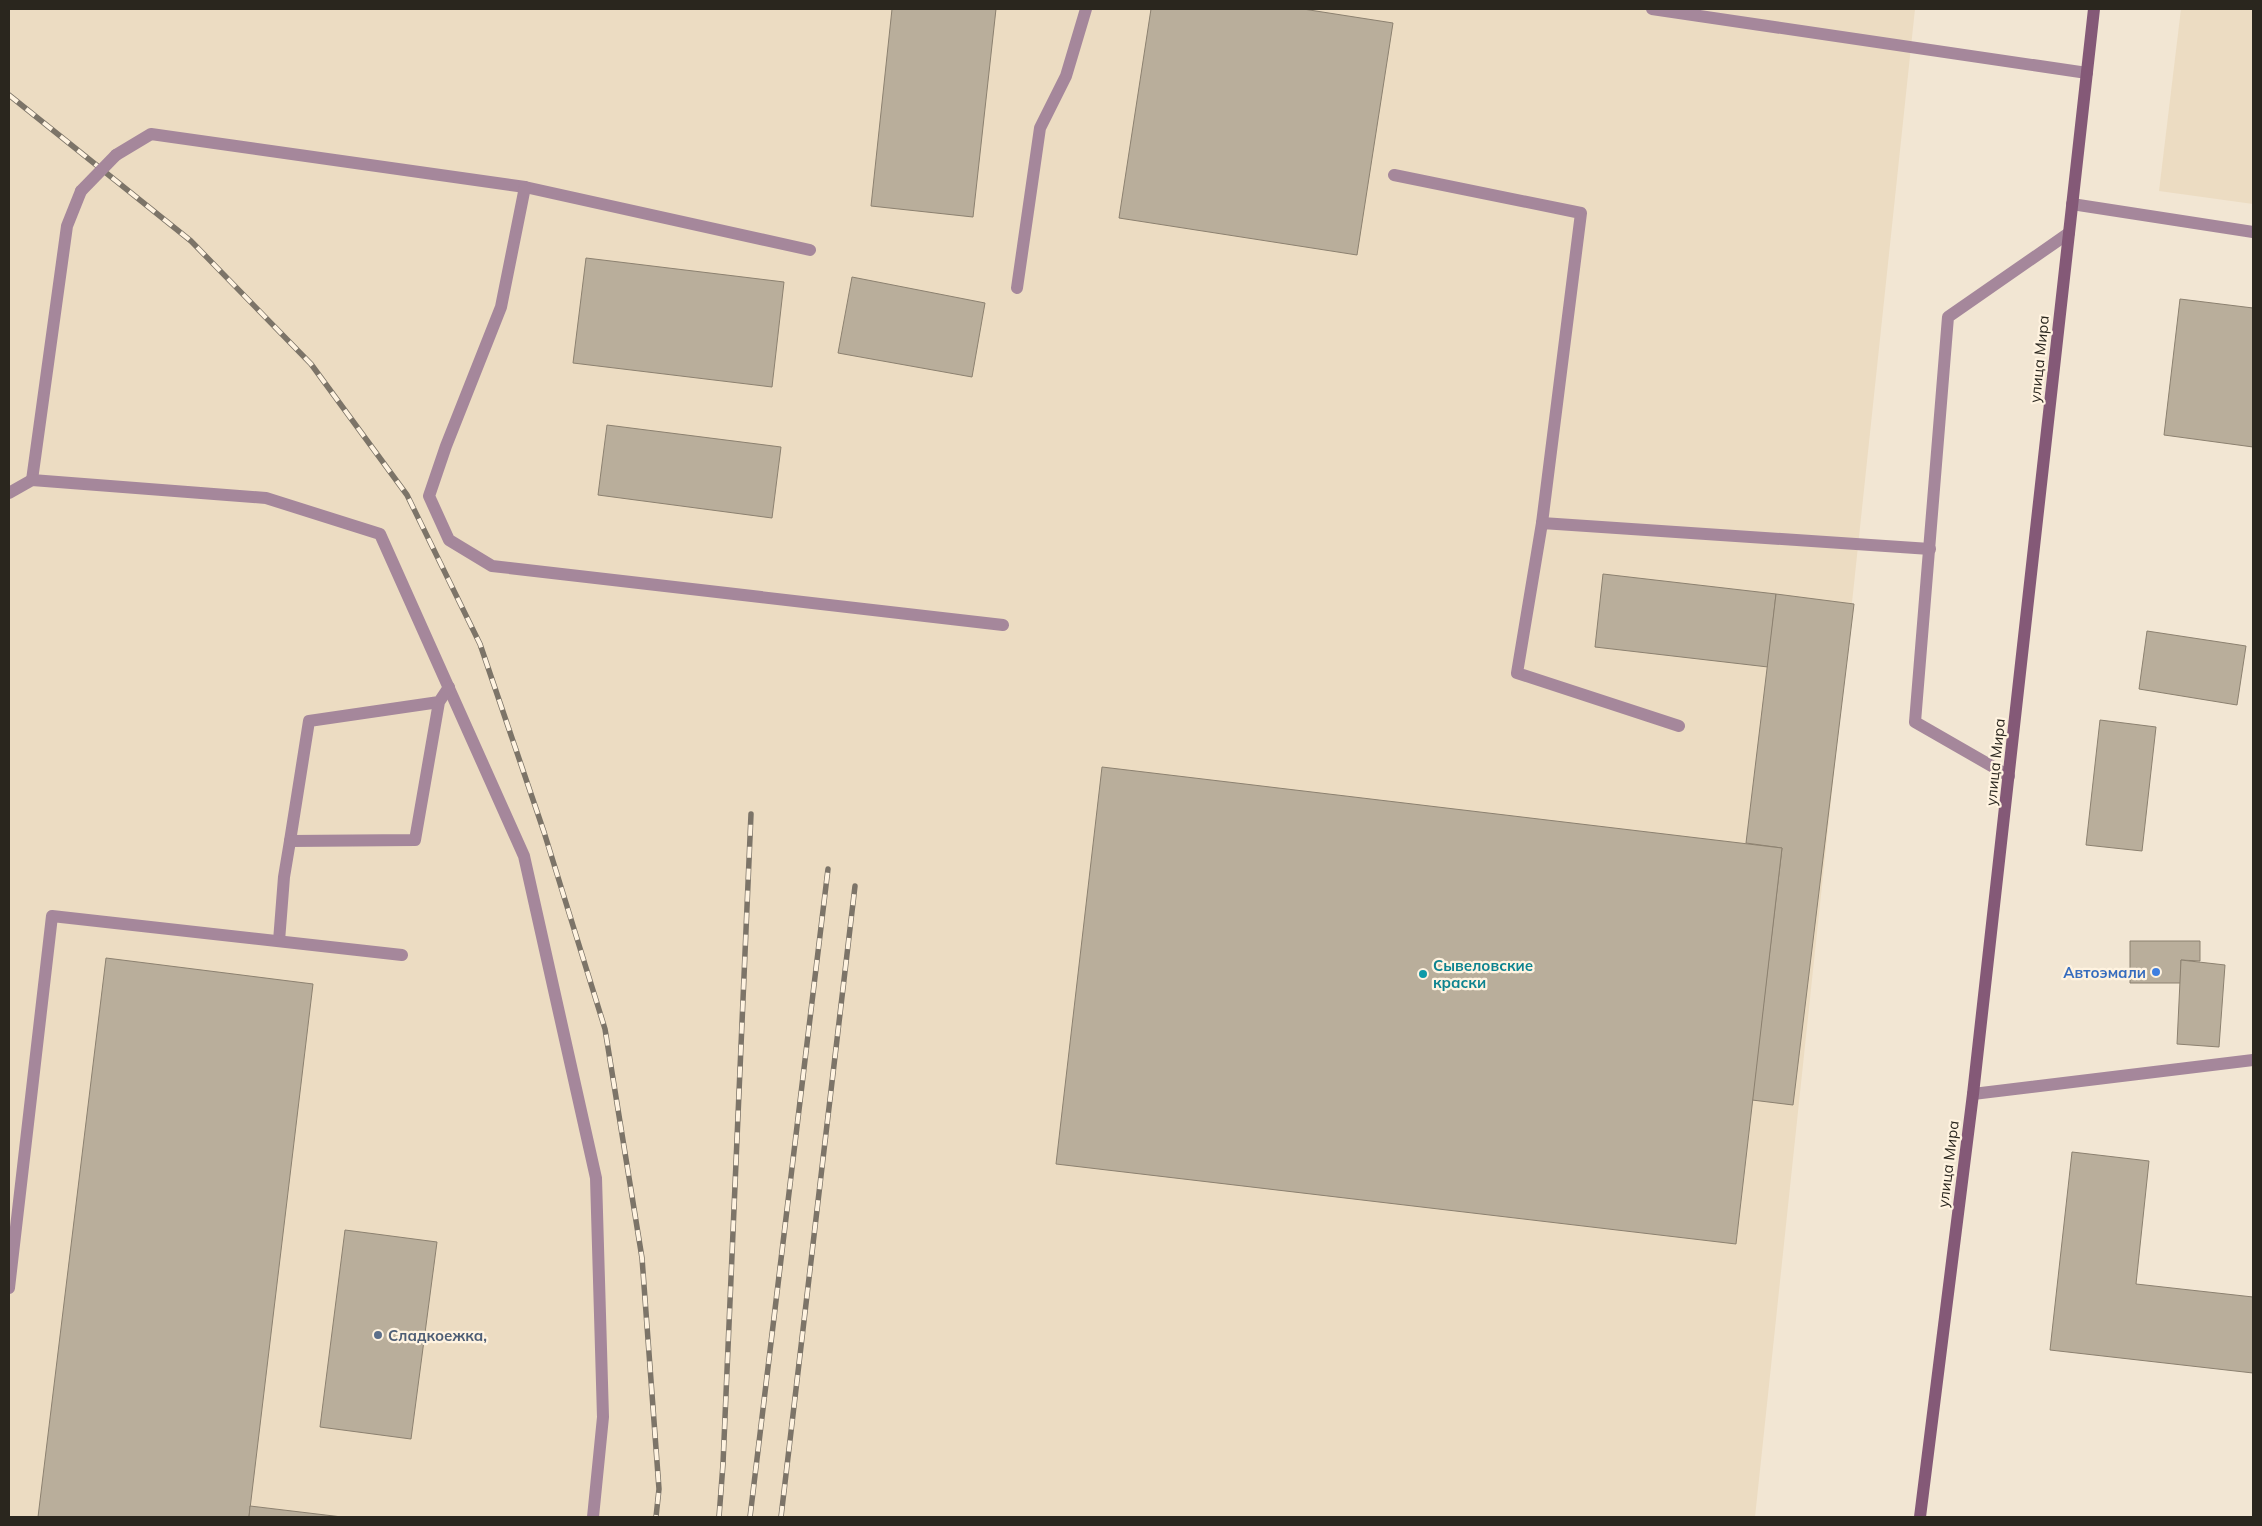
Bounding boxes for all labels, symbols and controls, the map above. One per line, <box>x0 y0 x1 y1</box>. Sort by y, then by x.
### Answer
street label: улица Мира <box>2025 314 2053 404</box>
street label: улица Мира <box>1981 717 2009 807</box>
place label: Сывеловские краски <box>1433 956 1533 992</box>
place label: Автоэмали <box>2063 963 2146 982</box>
marker: Автоэмали <box>2150 966 2162 978</box>
marker: Сывеловские краски <box>1417 968 1429 980</box>
street label: улица Мира <box>1933 1119 1963 1209</box>
place label: Сладкоежка, <box>388 1326 487 1345</box>
marker: Сладкоежка, <box>372 1329 384 1341</box>

